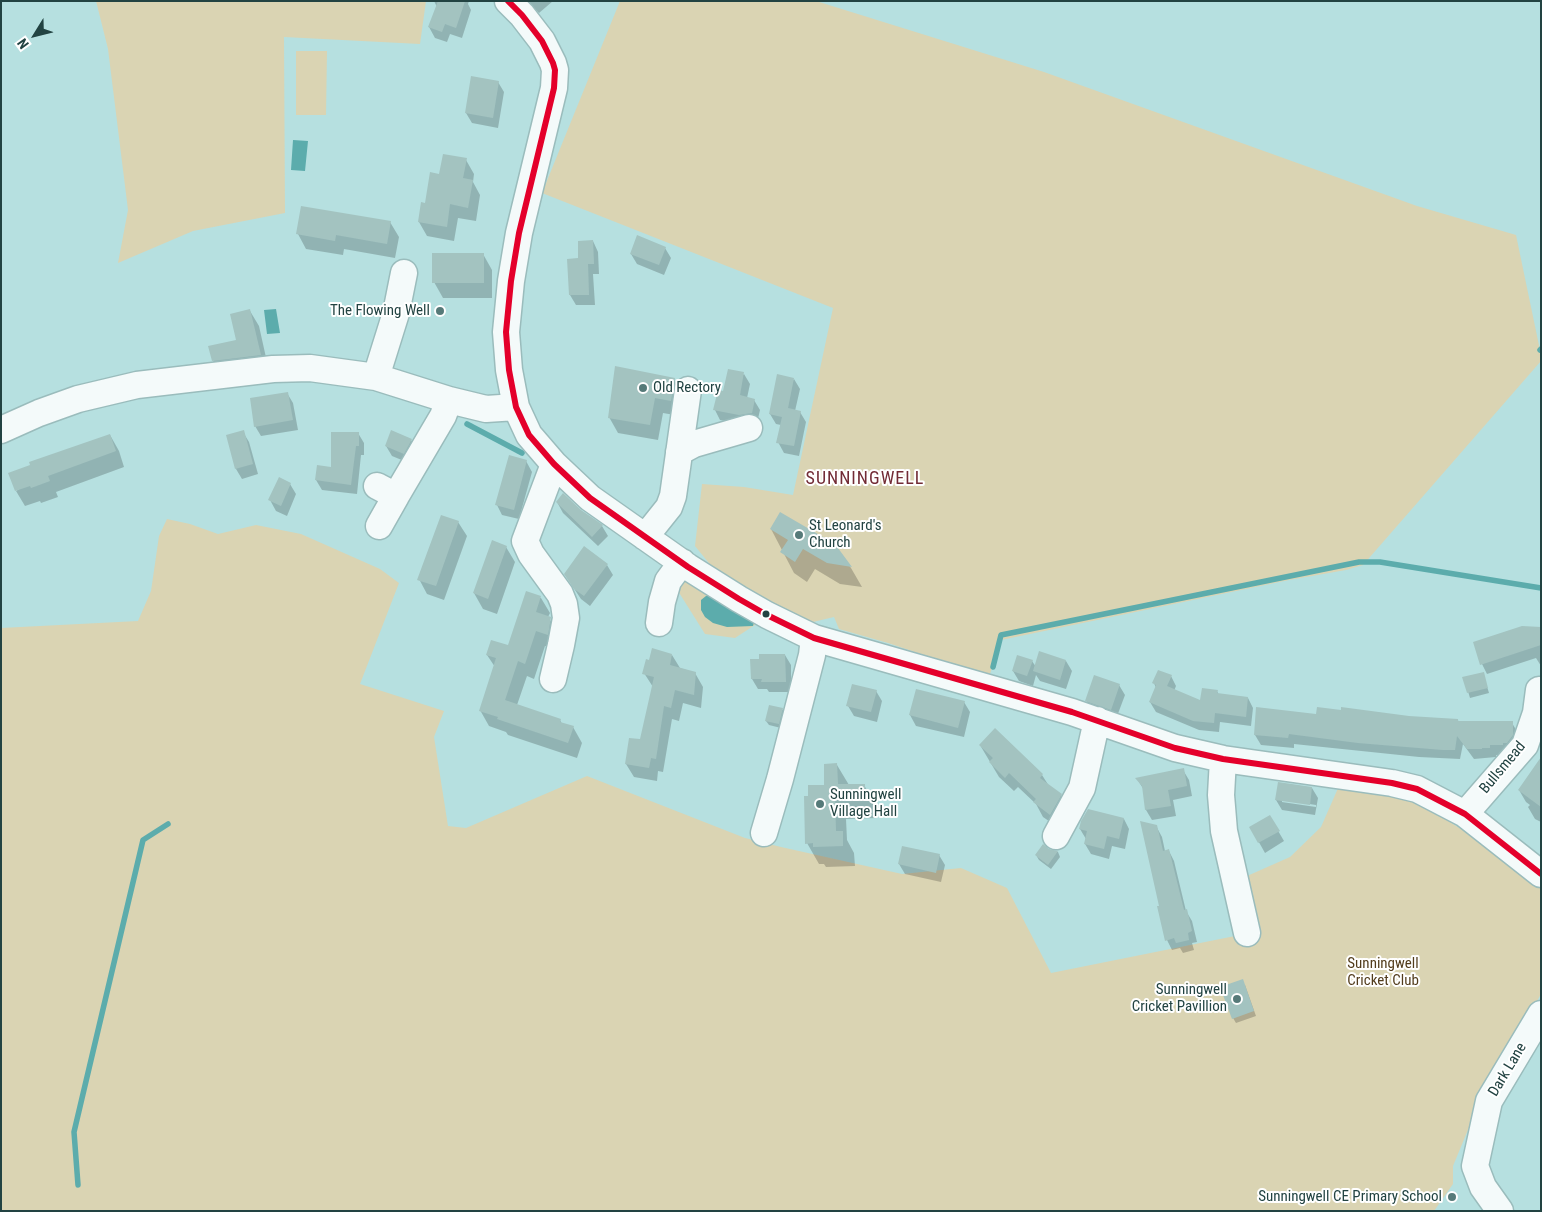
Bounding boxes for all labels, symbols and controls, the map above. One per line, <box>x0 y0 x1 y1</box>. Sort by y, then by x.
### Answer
north arrow <box>10 10 60 60</box>
text: N <box>14 36 32 52</box>
place label: The Flowing Well <box>330 302 430 320</box>
marker: The Flowing Well <box>434 305 446 317</box>
place label: Old Rectory <box>653 379 721 397</box>
marker: Old Rectory <box>637 382 649 394</box>
district label: SUNNINGWELL <box>804 468 926 490</box>
place label: St Leonard's Church <box>809 517 882 552</box>
marker: St Leonard's Church <box>793 529 805 541</box>
unlabelled marker <box>761 609 771 619</box>
street label: Bullsmead <box>1476 738 1530 798</box>
place label: Sunningwell Village Hall <box>830 786 901 821</box>
marker: Sunningwell Village Hall <box>814 798 826 810</box>
park label: Sunningwell Cricket Club <box>1347 955 1419 990</box>
place label: Sunningwell Cricket Pavillion <box>1132 981 1227 1016</box>
marker: Sunningwell Cricket Pavillion <box>1231 993 1243 1005</box>
street label: Dark Lane <box>1485 1040 1531 1100</box>
place label: Sunningwell CE Primary School <box>1258 1188 1442 1206</box>
marker: Sunningwell CE Primary School <box>1446 1191 1458 1203</box>

